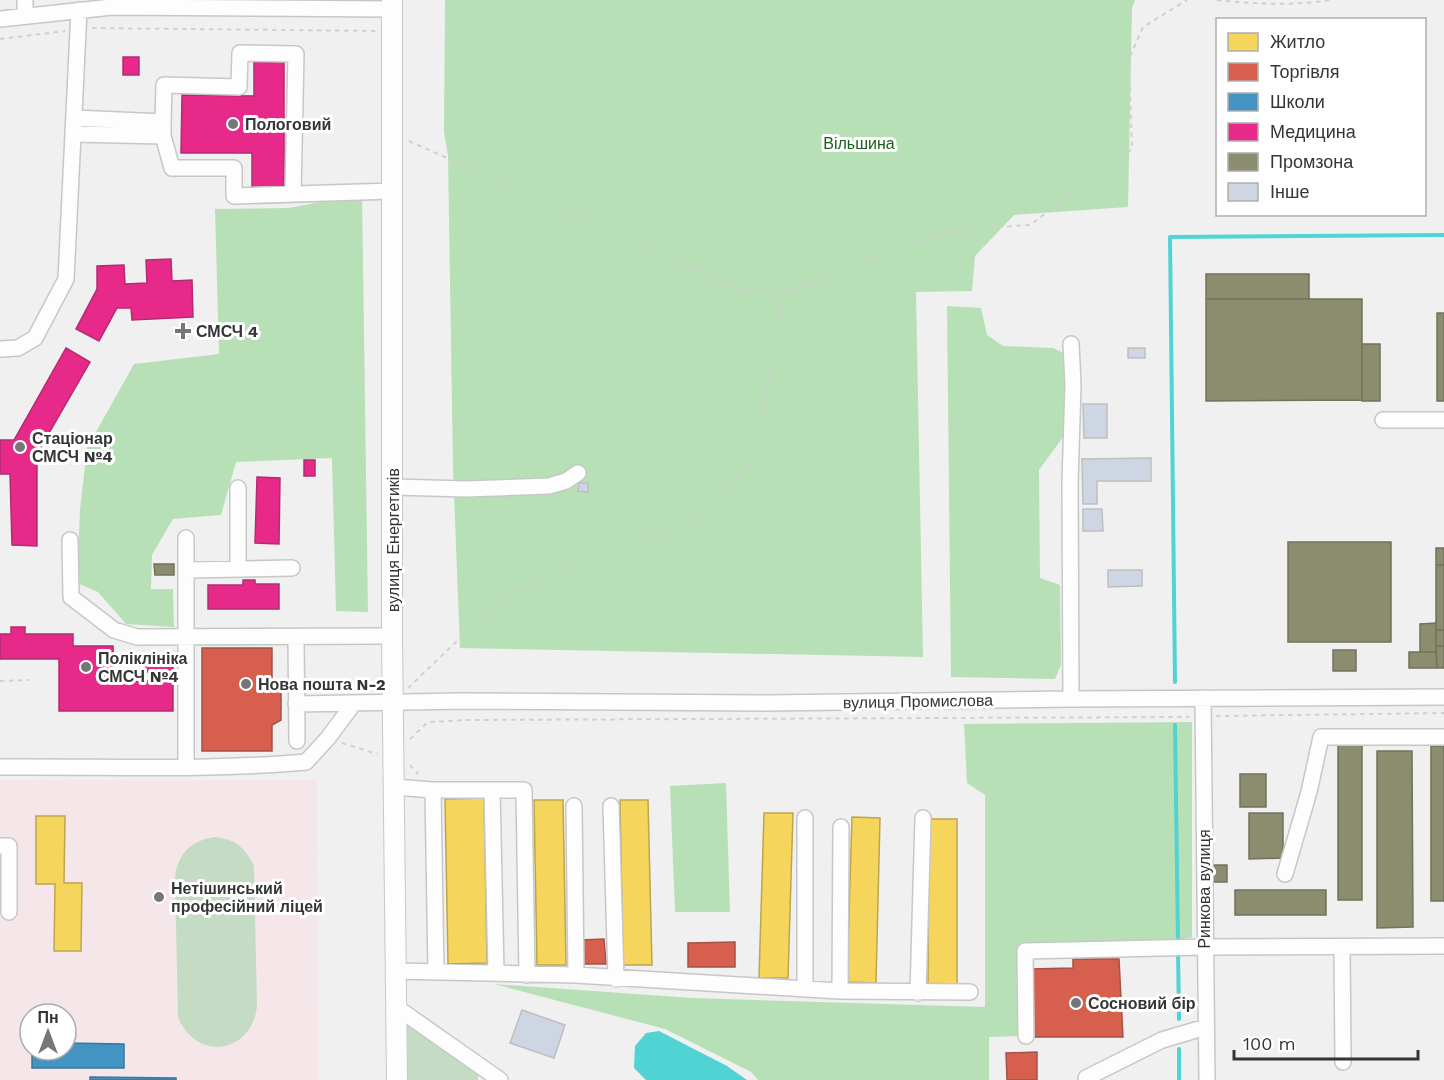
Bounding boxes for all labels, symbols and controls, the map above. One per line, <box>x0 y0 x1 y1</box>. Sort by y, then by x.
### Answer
legend <box>1216 18 1426 216</box>
text: Житло <box>1270 31 1325 52</box>
text: Торгівля <box>1270 61 1340 82</box>
text: Школи <box>1270 91 1325 112</box>
place label: Пологовий <box>245 115 331 134</box>
marker: Пологовий <box>226 117 240 131</box>
text: Медицина <box>1270 121 1357 142</box>
park label: Вільшина <box>823 134 895 153</box>
text: Промзона <box>1270 151 1354 172</box>
text: Інше <box>1270 181 1309 202</box>
marker: СМСЧ 4 <box>174 322 192 340</box>
place label: СМСЧ 4 <box>196 322 258 341</box>
place label: Стаціонар СМСЧ №4 <box>32 429 113 466</box>
marker: Стаціонар СМСЧ №4 <box>13 440 27 454</box>
street label: вулиця Енергетиків <box>384 468 403 612</box>
place label: Поліклініка СМСЧ №4 <box>98 649 187 686</box>
marker: Поліклініка СМСЧ №4 <box>79 660 93 674</box>
place label: Нова пошта N-2 <box>258 675 386 694</box>
marker: Нова пошта N-2 <box>239 677 253 691</box>
street label: вулиця Промислова <box>843 691 993 712</box>
street label: Ринкова вулиця <box>1195 829 1214 949</box>
place label: Нетішинський професійний ліцей <box>171 879 323 916</box>
marker: Нетішинський професійний ліцей <box>152 890 166 904</box>
place label: Сосновий бір <box>1088 994 1196 1013</box>
marker: Сосновий бір <box>1069 996 1083 1010</box>
north arrow <box>18 1002 78 1062</box>
text: Пн <box>37 1008 59 1027</box>
scale bar <box>1234 1023 1418 1061</box>
text: 100 m <box>1243 1033 1296 1054</box>

